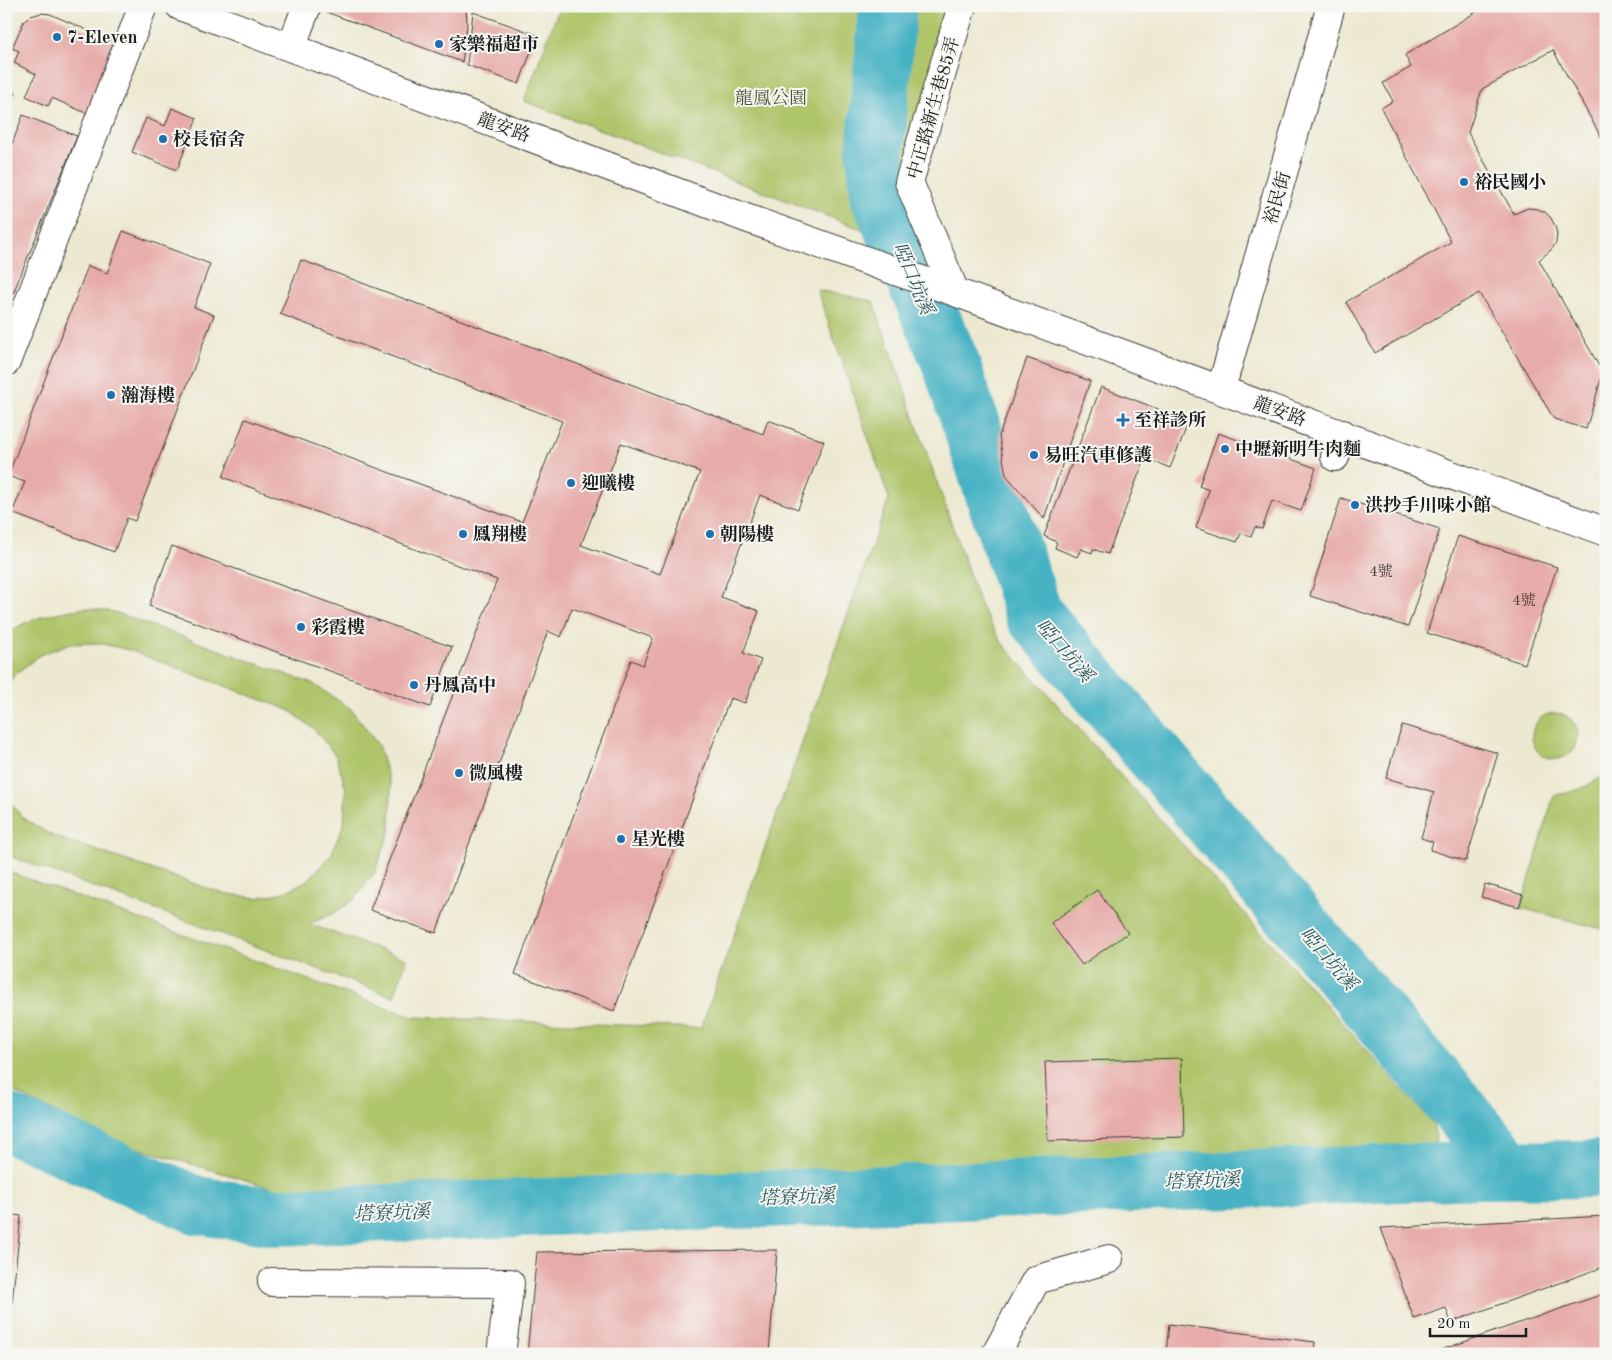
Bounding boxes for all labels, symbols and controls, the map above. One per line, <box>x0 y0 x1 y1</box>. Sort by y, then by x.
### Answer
place label: 7-Eleven <box>67 29 138 47</box>
marker: 7-Eleven <box>51 31 63 43</box>
place label: 家樂福超市 <box>449 34 539 54</box>
street label: 中正路新生巷85弄 <box>903 35 963 181</box>
marker: 家樂福超市 <box>433 38 445 50</box>
park label: 龍鳳公園 <box>735 88 807 108</box>
street label: 龍安路 <box>475 108 533 146</box>
place label: 校長宿舍 <box>173 129 245 149</box>
marker: 校長宿舍 <box>157 133 169 145</box>
street label: 裕民街 <box>1260 169 1294 227</box>
place label: 裕民國小 <box>1474 172 1546 192</box>
marker: 裕民國小 <box>1458 176 1470 188</box>
water label: 啞口坑溪 <box>888 239 938 320</box>
place label: 瀚海樓 <box>121 385 175 405</box>
marker: 瀚海樓 <box>105 389 117 401</box>
street label: 龍安路 <box>1251 392 1309 430</box>
place label: 至祥診所 <box>1134 410 1207 430</box>
marker: 至祥診所 <box>1116 413 1130 427</box>
place label: 中壢新明牛肉麵 <box>1235 439 1361 459</box>
marker: 中壢新明牛肉麵 <box>1219 443 1231 455</box>
place label: 易旺汽車修護 <box>1044 445 1152 465</box>
marker: 易旺汽車修護 <box>1028 449 1040 461</box>
place label: 迎曦樓 <box>581 473 635 493</box>
marker: 迎曦樓 <box>565 477 577 489</box>
place label: 洪抄手川味小館 <box>1365 495 1491 515</box>
marker: 洪抄手川味小館 <box>1349 499 1361 511</box>
place label: 鳳翔樓 <box>473 524 527 544</box>
place label: 朝陽樓 <box>720 524 774 544</box>
marker: 鳳翔樓 <box>457 528 469 540</box>
marker: 朝陽樓 <box>704 528 716 540</box>
house number: 4號 <box>1369 563 1393 580</box>
house number: 4號 <box>1512 592 1536 609</box>
water label: 啞口坑溪 <box>1031 615 1098 688</box>
place label: 彩霞樓 <box>311 617 365 637</box>
marker: 彩霞樓 <box>295 621 307 633</box>
place label: 丹鳳高中 <box>424 675 496 695</box>
marker: 丹鳳高中 <box>408 679 420 691</box>
place label: 微風樓 <box>469 763 523 783</box>
marker: 微風樓 <box>453 767 465 779</box>
place label: 星光樓 <box>631 829 685 849</box>
marker: 星光樓 <box>615 833 627 845</box>
water label: 啞口坑溪 <box>1295 923 1362 996</box>
water label: 塔寮坑溪 <box>1164 1169 1242 1193</box>
water label: 塔寮坑溪 <box>759 1185 837 1209</box>
water label: 塔寮坑溪 <box>354 1201 432 1225</box>
scale bar <box>1430 1305 1526 1337</box>
text: 20 m <box>1437 1317 1471 1332</box>

